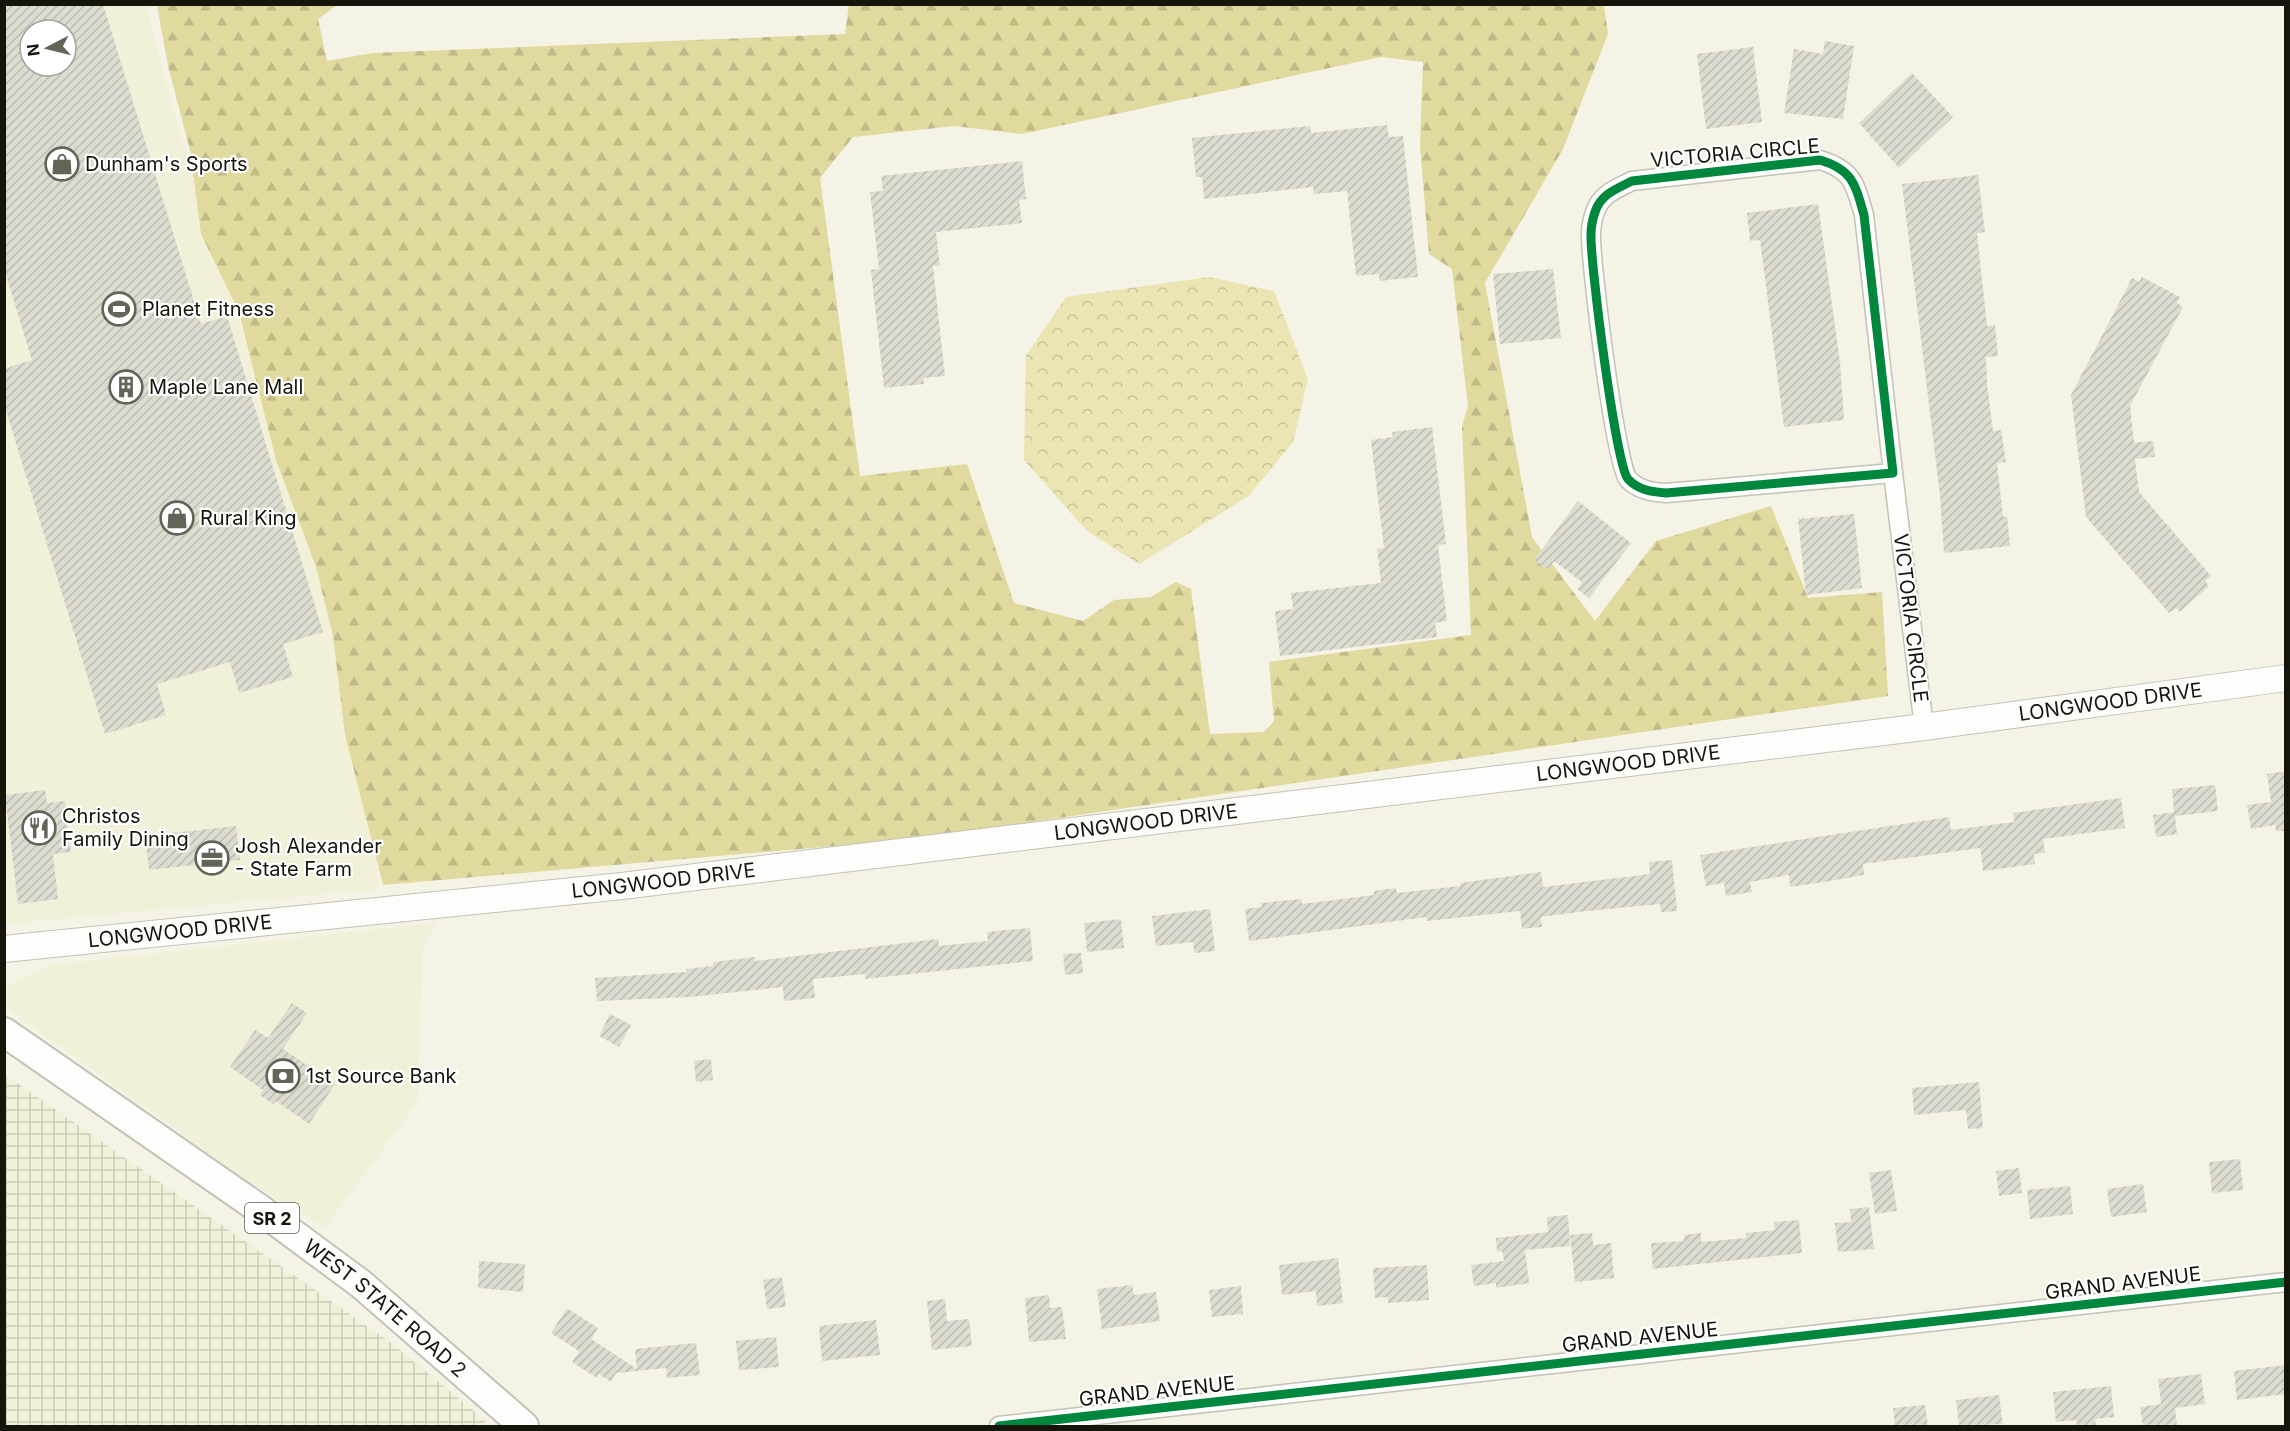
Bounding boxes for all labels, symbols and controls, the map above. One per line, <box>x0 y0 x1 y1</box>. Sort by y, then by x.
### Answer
north arrow <box>18 18 78 78</box>
text: N <box>22 43 44 57</box>
street label: VICTORIA CIRCLE <box>1649 134 1821 172</box>
shop icon: Dunham's Sports <box>44 146 80 182</box>
place label: Dunham's Sports <box>85 152 248 176</box>
sports icon: Planet Fitness <box>101 291 137 327</box>
place label: Planet Fitness <box>142 297 274 321</box>
building icon: Maple Lane Mall <box>108 369 144 405</box>
place label: Maple Lane Mall <box>149 375 303 399</box>
shop icon: Rural King <box>159 500 195 536</box>
place label: Rural King <box>200 506 297 530</box>
street label: VICTORIA CIRCLE <box>1889 532 1933 704</box>
street label: LONGWOOD DRIVE <box>2017 677 2204 726</box>
street label: LONGWOOD DRIVE <box>1535 740 1722 786</box>
street label: LONGWOOD DRIVE <box>1053 799 1239 845</box>
place label: Christos Family Dining <box>62 804 189 851</box>
restaurant icon: Christos Family Dining <box>21 810 57 846</box>
place label: Josh Alexander - State Farm <box>235 834 382 881</box>
office icon: Josh Alexander - State Farm <box>194 840 230 876</box>
street label: LONGWOOD DRIVE <box>570 858 757 903</box>
street label: LONGWOOD DRIVE <box>87 910 273 952</box>
bank icon: 1st Source Bank <box>265 1058 301 1094</box>
place label: 1st Source Bank <box>306 1064 457 1088</box>
road number: SR 2 <box>245 1203 299 1233</box>
street label: WEST STATE ROAD 2 <box>299 1234 471 1382</box>
street label: GRAND AVENUE <box>2044 1262 2202 1304</box>
street label: GRAND AVENUE <box>1561 1317 1719 1357</box>
street label: GRAND AVENUE <box>1078 1371 1236 1411</box>

